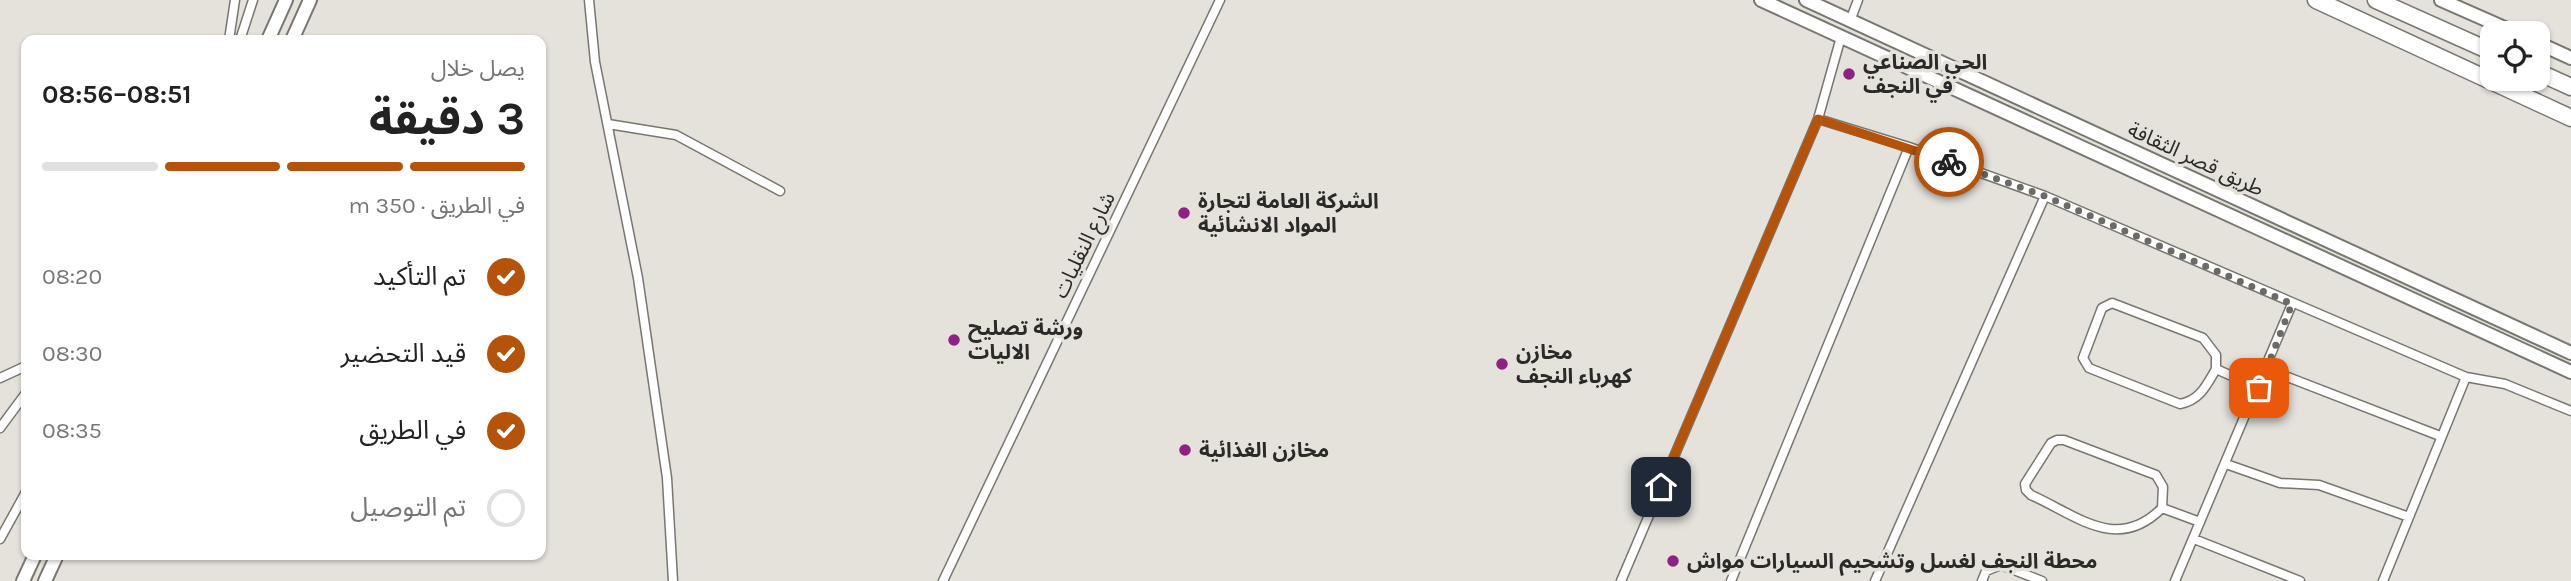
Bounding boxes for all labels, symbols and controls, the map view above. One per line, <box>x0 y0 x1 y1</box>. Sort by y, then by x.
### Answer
map controls <box>2480 21 2550 91</box>
button: locate <box>2480 21 2550 91</box>
place label: الحي الصناعي في النجف <box>1863 50 1987 103</box>
text: يصل خلال <box>431 55 525 82</box>
marker: الحي الصناعي في النجف <box>1841 66 1857 82</box>
text: 08:51–08:56 <box>42 79 192 110</box>
text: 3 دقيقة <box>369 92 525 146</box>
street label: طريق قصر الثقافة <box>2124 117 2268 202</box>
courier <box>1914 127 1984 197</box>
icon: bike <box>1930 143 1968 181</box>
street label: شارع النقليات <box>1048 188 1123 303</box>
place label: الشركة العامة لتجارة المواد الانشائية <box>1198 189 1379 237</box>
text: في الطريق · 350 m <box>348 192 525 219</box>
marker: الشركة العامة لتجارة المواد الانشائية <box>1176 205 1192 221</box>
icon: check <box>487 258 525 296</box>
text: تم التأكيد <box>373 261 466 292</box>
text: 08:20 <box>42 263 102 290</box>
place label: ورشة تصليح الاليات <box>968 316 1083 364</box>
marker: ورشة تصليح الاليات <box>946 332 962 348</box>
icon: check <box>487 335 525 373</box>
text: قيد التحضير <box>341 338 466 369</box>
text: 08:30 <box>42 340 102 367</box>
place label: مخازن كهرباء النجف <box>1516 340 1633 388</box>
marker: مخازن كهرباء النجف <box>1494 356 1510 372</box>
pin <box>2229 358 2289 418</box>
icon: bag <box>2240 369 2278 407</box>
icon: check <box>487 412 525 450</box>
text: في الطريق <box>359 415 466 446</box>
text: 08:35 <box>42 417 102 444</box>
place label: مخازن الغذائية <box>1199 438 1329 462</box>
marker: مخازن الغذائية <box>1177 442 1193 458</box>
pin <box>1631 457 1691 517</box>
icon: home <box>1642 468 1680 506</box>
text: تم التوصيل <box>350 492 466 523</box>
place label: محطة النجف لغسل وتشحيم السيارات مواش <box>1687 549 2098 576</box>
marker: محطة النجف لغسل وتشحيم السيارات مواش <box>1665 553 1681 569</box>

